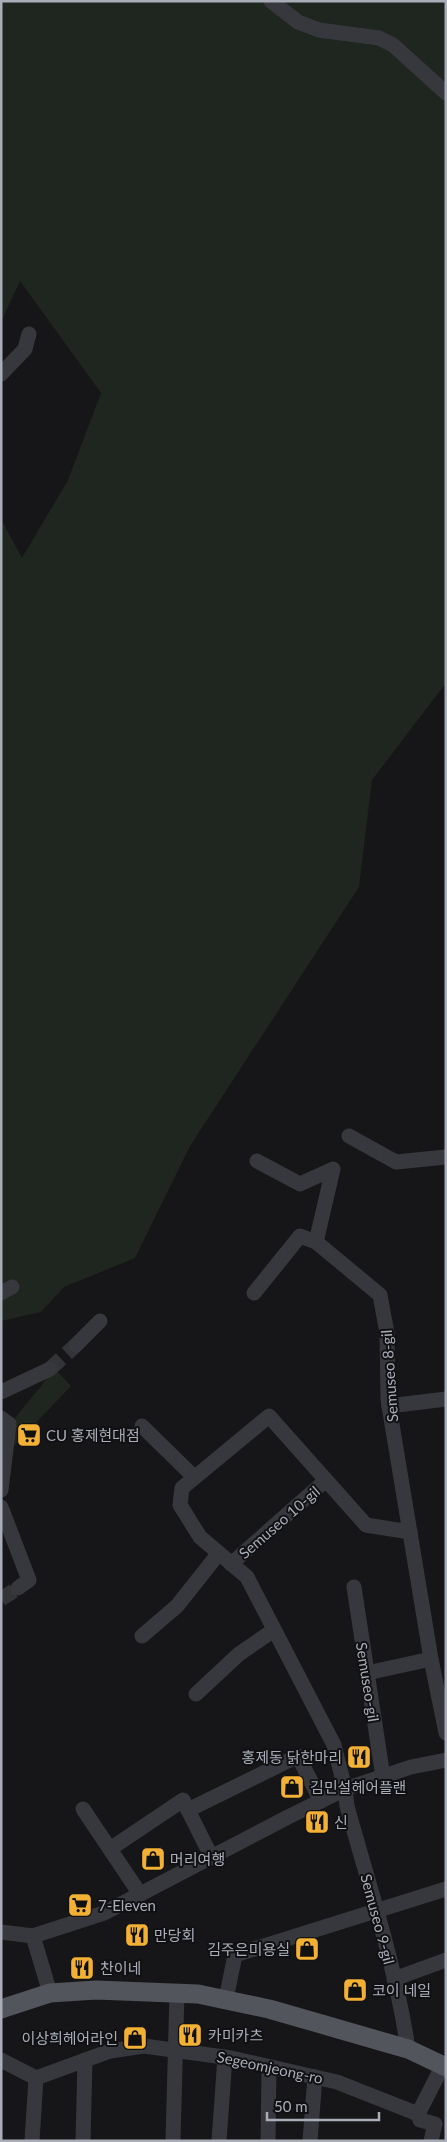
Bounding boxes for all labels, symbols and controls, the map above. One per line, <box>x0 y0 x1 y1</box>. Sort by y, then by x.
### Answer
street label: Semuseo 8-gil <box>377 1329 401 1423</box>
supermarket icon: CU 홍제현대점 <box>16 1422 42 1448</box>
place label: CU 홍제현대점 <box>46 1426 140 1444</box>
street label: Semuseo 10-gil <box>235 1482 323 1562</box>
street label: Semuseo-gil <box>353 1641 383 1723</box>
restaurant icon: 홍제동 닭한마리 <box>346 1744 372 1770</box>
place label: 홍제동 닭한마리 <box>242 1748 342 1766</box>
shop icon: 김민설헤어플랜 <box>279 1774 305 1800</box>
place label: 김민설헤어플랜 <box>310 1778 407 1796</box>
restaurant icon: 신 <box>304 1809 330 1835</box>
place label: 신 <box>334 1813 348 1831</box>
shop icon: 머리여행 <box>140 1846 166 1872</box>
place label: 머리여행 <box>170 1850 225 1868</box>
street label: Semuseo 9-gil <box>357 1872 399 1966</box>
supermarket icon: 7-Eleven <box>67 1892 93 1918</box>
place label: 7-Eleven <box>98 1896 156 1914</box>
restaurant icon: 만당회 <box>124 1922 150 1948</box>
place label: 만당회 <box>154 1926 195 1944</box>
shop icon: 김주은미용실 <box>294 1936 320 1962</box>
place label: 김주은미용실 <box>207 1940 290 1958</box>
restaurant icon: 찬이네 <box>69 1955 95 1981</box>
place label: 찬이네 <box>100 1959 141 1977</box>
shop icon: 코이 네일 <box>342 1977 368 2003</box>
place label: 코이 네일 <box>372 1981 431 1999</box>
restaurant icon: 카미카츠 <box>177 2022 203 2048</box>
shop icon: 이상희헤어라인 <box>122 2025 148 2051</box>
place label: 카미카츠 <box>208 2026 263 2044</box>
place label: 이상희헤어라인 <box>21 2029 118 2047</box>
street label: Segeomjeong-ro <box>215 2047 325 2087</box>
scale bar <box>267 2090 380 2122</box>
text: 50 m <box>274 2097 308 2115</box>

